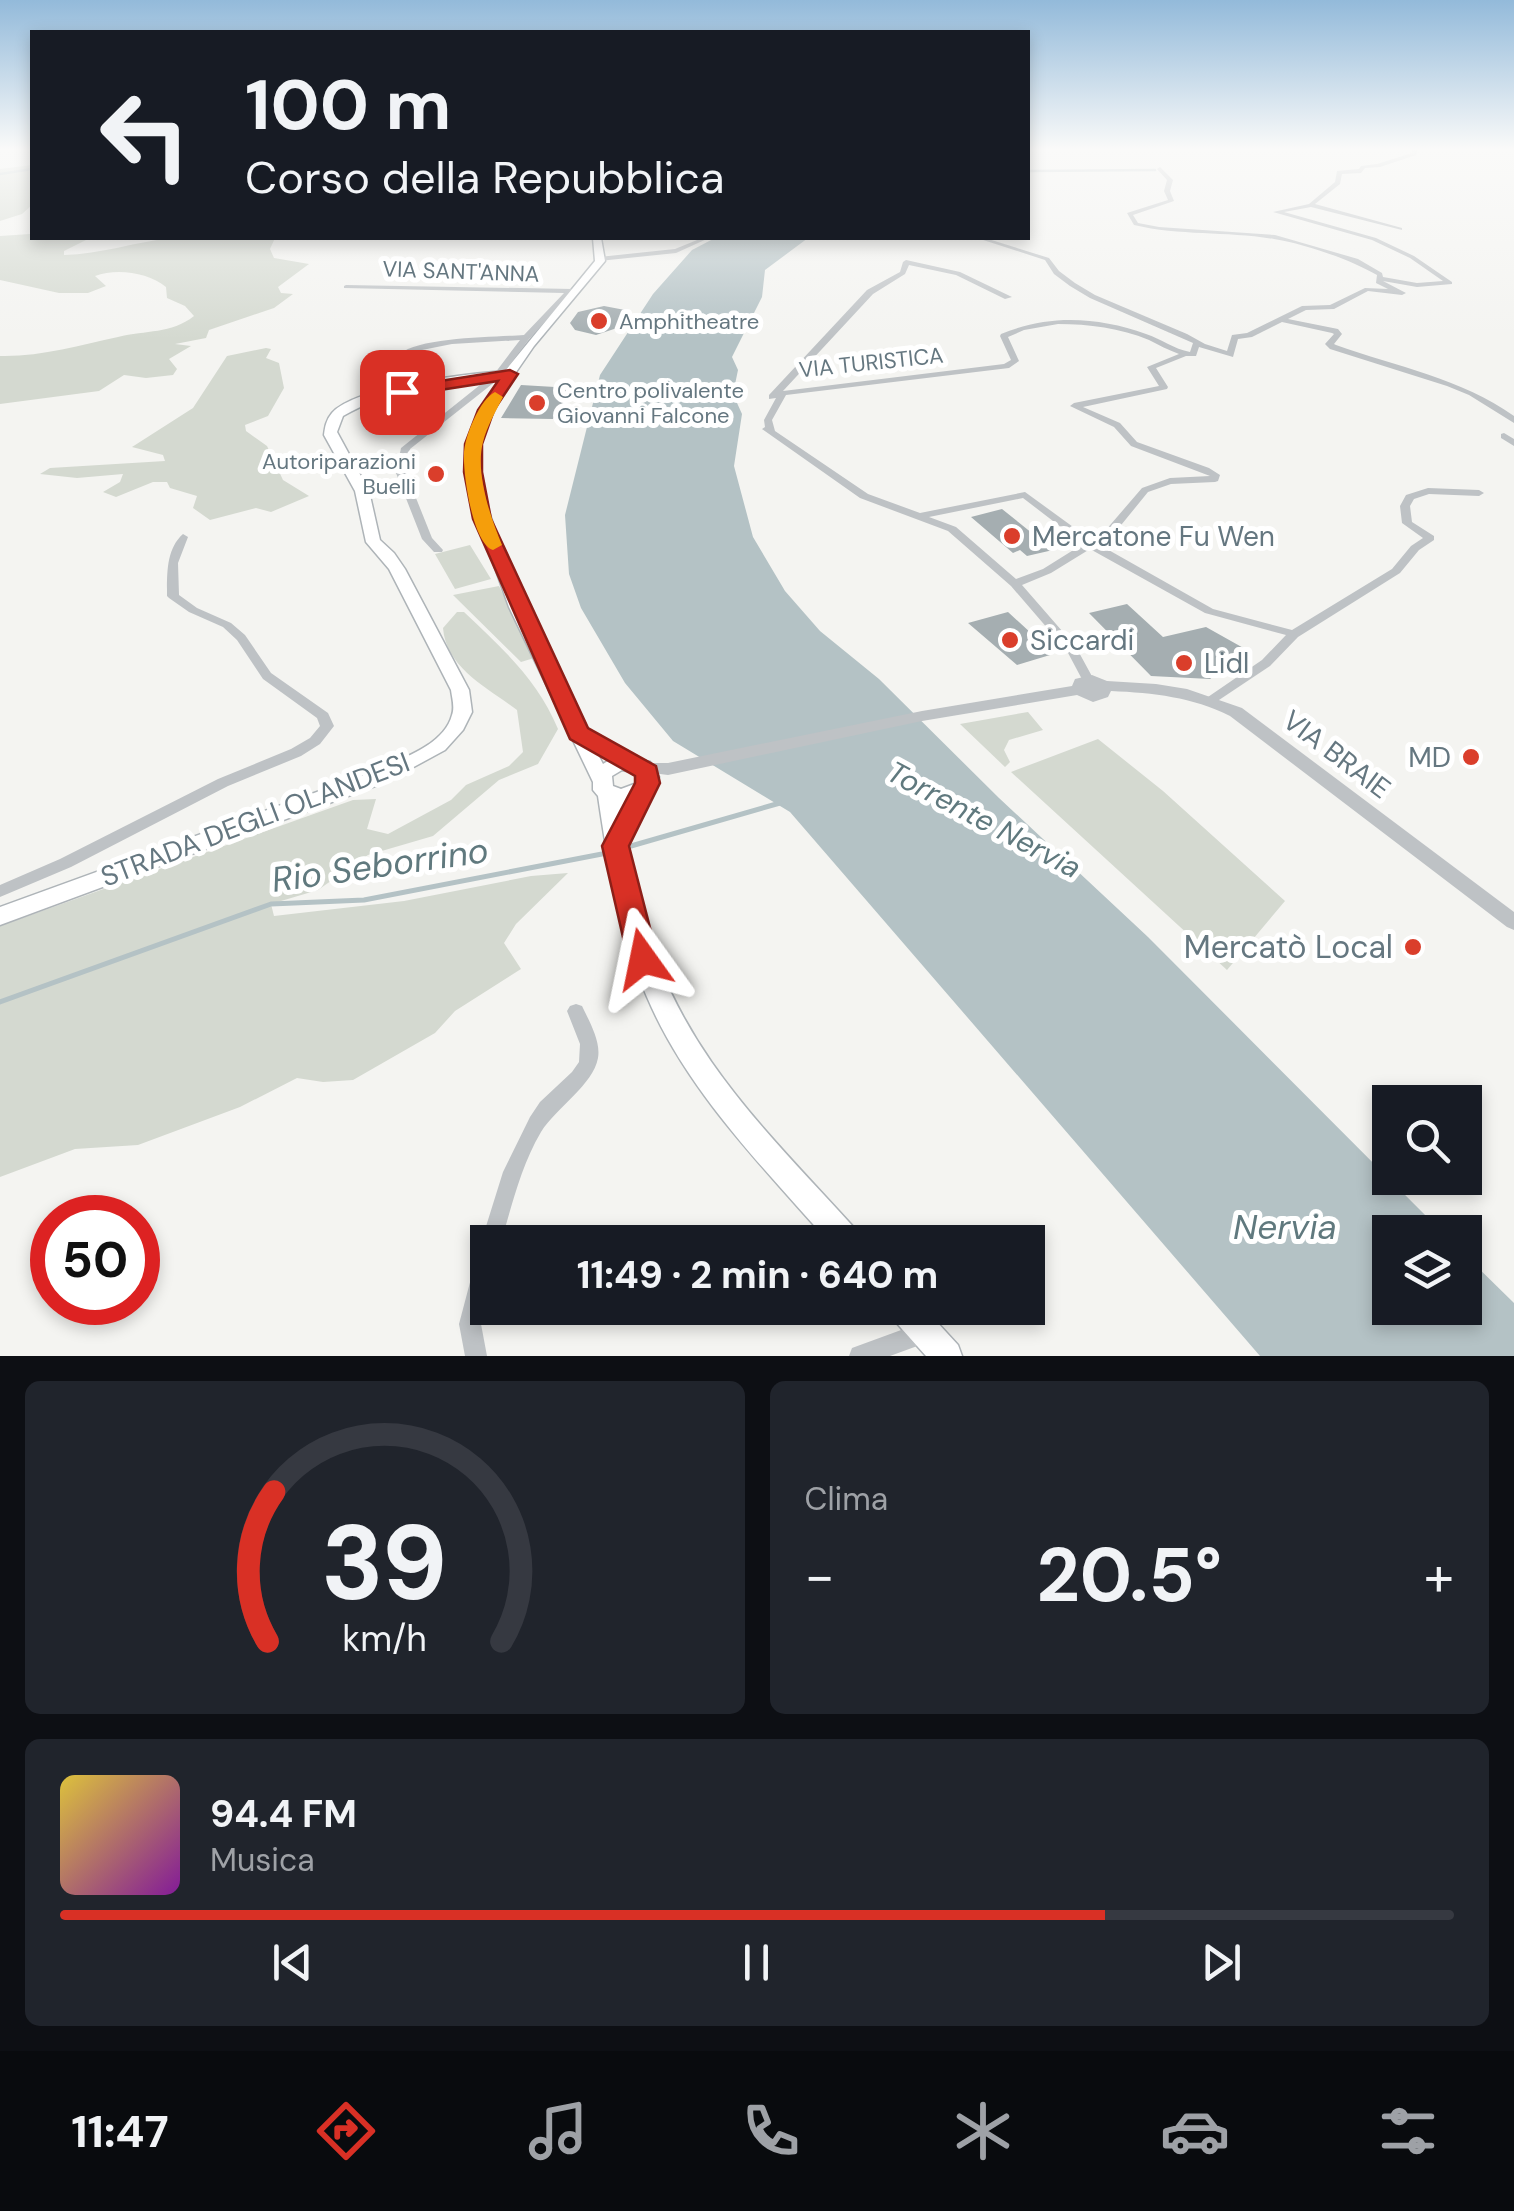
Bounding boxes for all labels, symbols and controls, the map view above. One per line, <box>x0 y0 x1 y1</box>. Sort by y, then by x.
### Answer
text: 100 m <box>245 60 451 151</box>
icon: left <box>80 70 210 200</box>
text: Corso della Repubblica <box>245 148 724 207</box>
street label: VIA SANT'ANNA <box>382 254 540 289</box>
place label: Amphitheatre <box>619 307 759 336</box>
marker: Amphitheatre <box>588 310 610 332</box>
street label: VIA TURISTICA <box>797 340 945 385</box>
pin <box>360 350 445 435</box>
icon: arrive <box>375 365 430 420</box>
place label: Centro polivalente Giovanni Falcone <box>557 376 744 430</box>
marker: Centro polivalente Giovanni Falcone <box>526 392 548 414</box>
place label: Autoriparazioni Buelli <box>262 447 416 501</box>
marker: Autoriparazioni Buelli <box>425 463 447 485</box>
place label: Mercatone Fu Wen <box>1032 518 1275 555</box>
marker: Mercatone Fu Wen <box>1001 525 1023 547</box>
place label: Siccardi <box>1030 622 1134 659</box>
marker: Siccardi <box>999 629 1021 651</box>
place label: Lidl <box>1204 645 1249 682</box>
marker: Lidl <box>1173 652 1195 674</box>
street label: VIA BRAIE <box>1275 702 1398 807</box>
place label: MD <box>1408 739 1451 776</box>
street label: STRADA DEGLI OLANDESI <box>95 743 415 895</box>
marker: MD <box>1460 746 1482 768</box>
water label: Torrente Nervia <box>880 752 1088 887</box>
water label: Rio Seborrino <box>269 827 491 903</box>
position arrow <box>591 907 695 1011</box>
place label: Mercatò Local <box>1184 926 1393 968</box>
marker: Mercatò Local <box>1402 936 1424 958</box>
map controls <box>1372 1085 1482 1325</box>
button: search <box>1372 1085 1482 1195</box>
speed limit sign: 50 <box>30 1195 160 1325</box>
water label: Nervia <box>1233 1204 1337 1250</box>
button: layers <box>1372 1215 1482 1325</box>
text: 11:49 · 2 min · 640 m <box>577 1250 938 1300</box>
text: Clima <box>805 1478 888 1520</box>
text: 39 <box>322 1496 448 1631</box>
text: 20.5° <box>1036 1527 1222 1624</box>
text: − <box>805 1540 835 1612</box>
text: + <box>1424 1540 1454 1612</box>
text: km/h <box>343 1616 427 1662</box>
text: 94.4 FM <box>210 1789 357 1839</box>
text: Musica <box>210 1839 315 1881</box>
icon: previous <box>265 1935 320 1990</box>
icon: pause <box>729 1935 784 1990</box>
icon: next <box>1194 1935 1249 1990</box>
icon: directions <box>311 2096 381 2166</box>
icon: music <box>523 2096 593 2166</box>
icon: phone <box>736 2096 806 2166</box>
icon: climate <box>948 2096 1018 2166</box>
icon: car <box>1160 2096 1230 2166</box>
icon: filters <box>1373 2096 1443 2166</box>
text: 11:47 <box>71 2102 169 2161</box>

